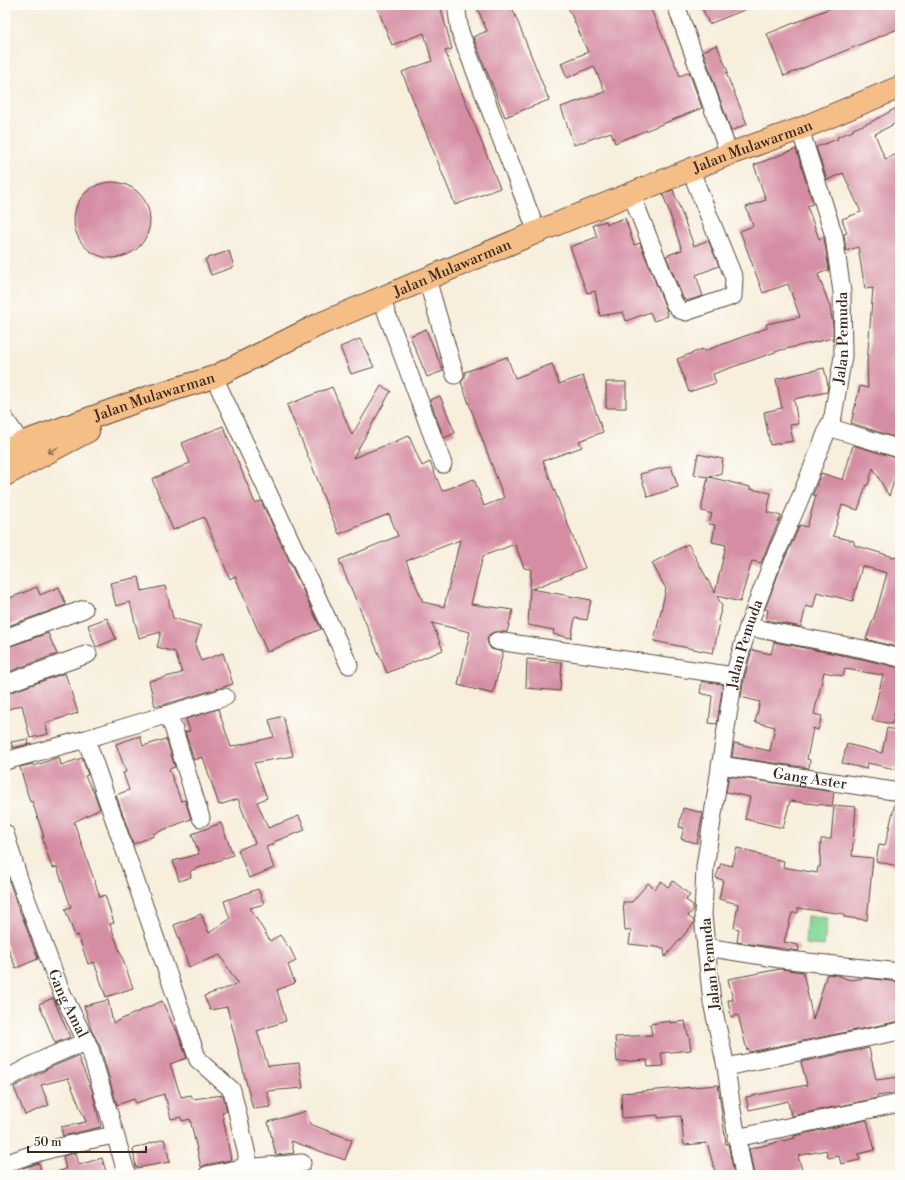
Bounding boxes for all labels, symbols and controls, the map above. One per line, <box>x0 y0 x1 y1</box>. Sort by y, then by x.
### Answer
street label: Jalan Mulawarman <box>689 116 815 178</box>
street label: Jalan Mulawarman <box>390 235 514 302</box>
street label: Jalan Pemuda <box>829 291 853 387</box>
street label: Jalan Mulawarman <box>90 368 217 426</box>
one-way arrow <box>47 446 59 454</box>
street label: Jalan Pemuda <box>723 597 768 691</box>
street label: Gang Aster <box>772 764 849 794</box>
street label: Jalan Pemuda <box>696 916 725 1012</box>
street label: Gang Amal <box>44 967 92 1042</box>
scale bar <box>28 1128 146 1154</box>
text: 50 m <box>34 1135 62 1150</box>

